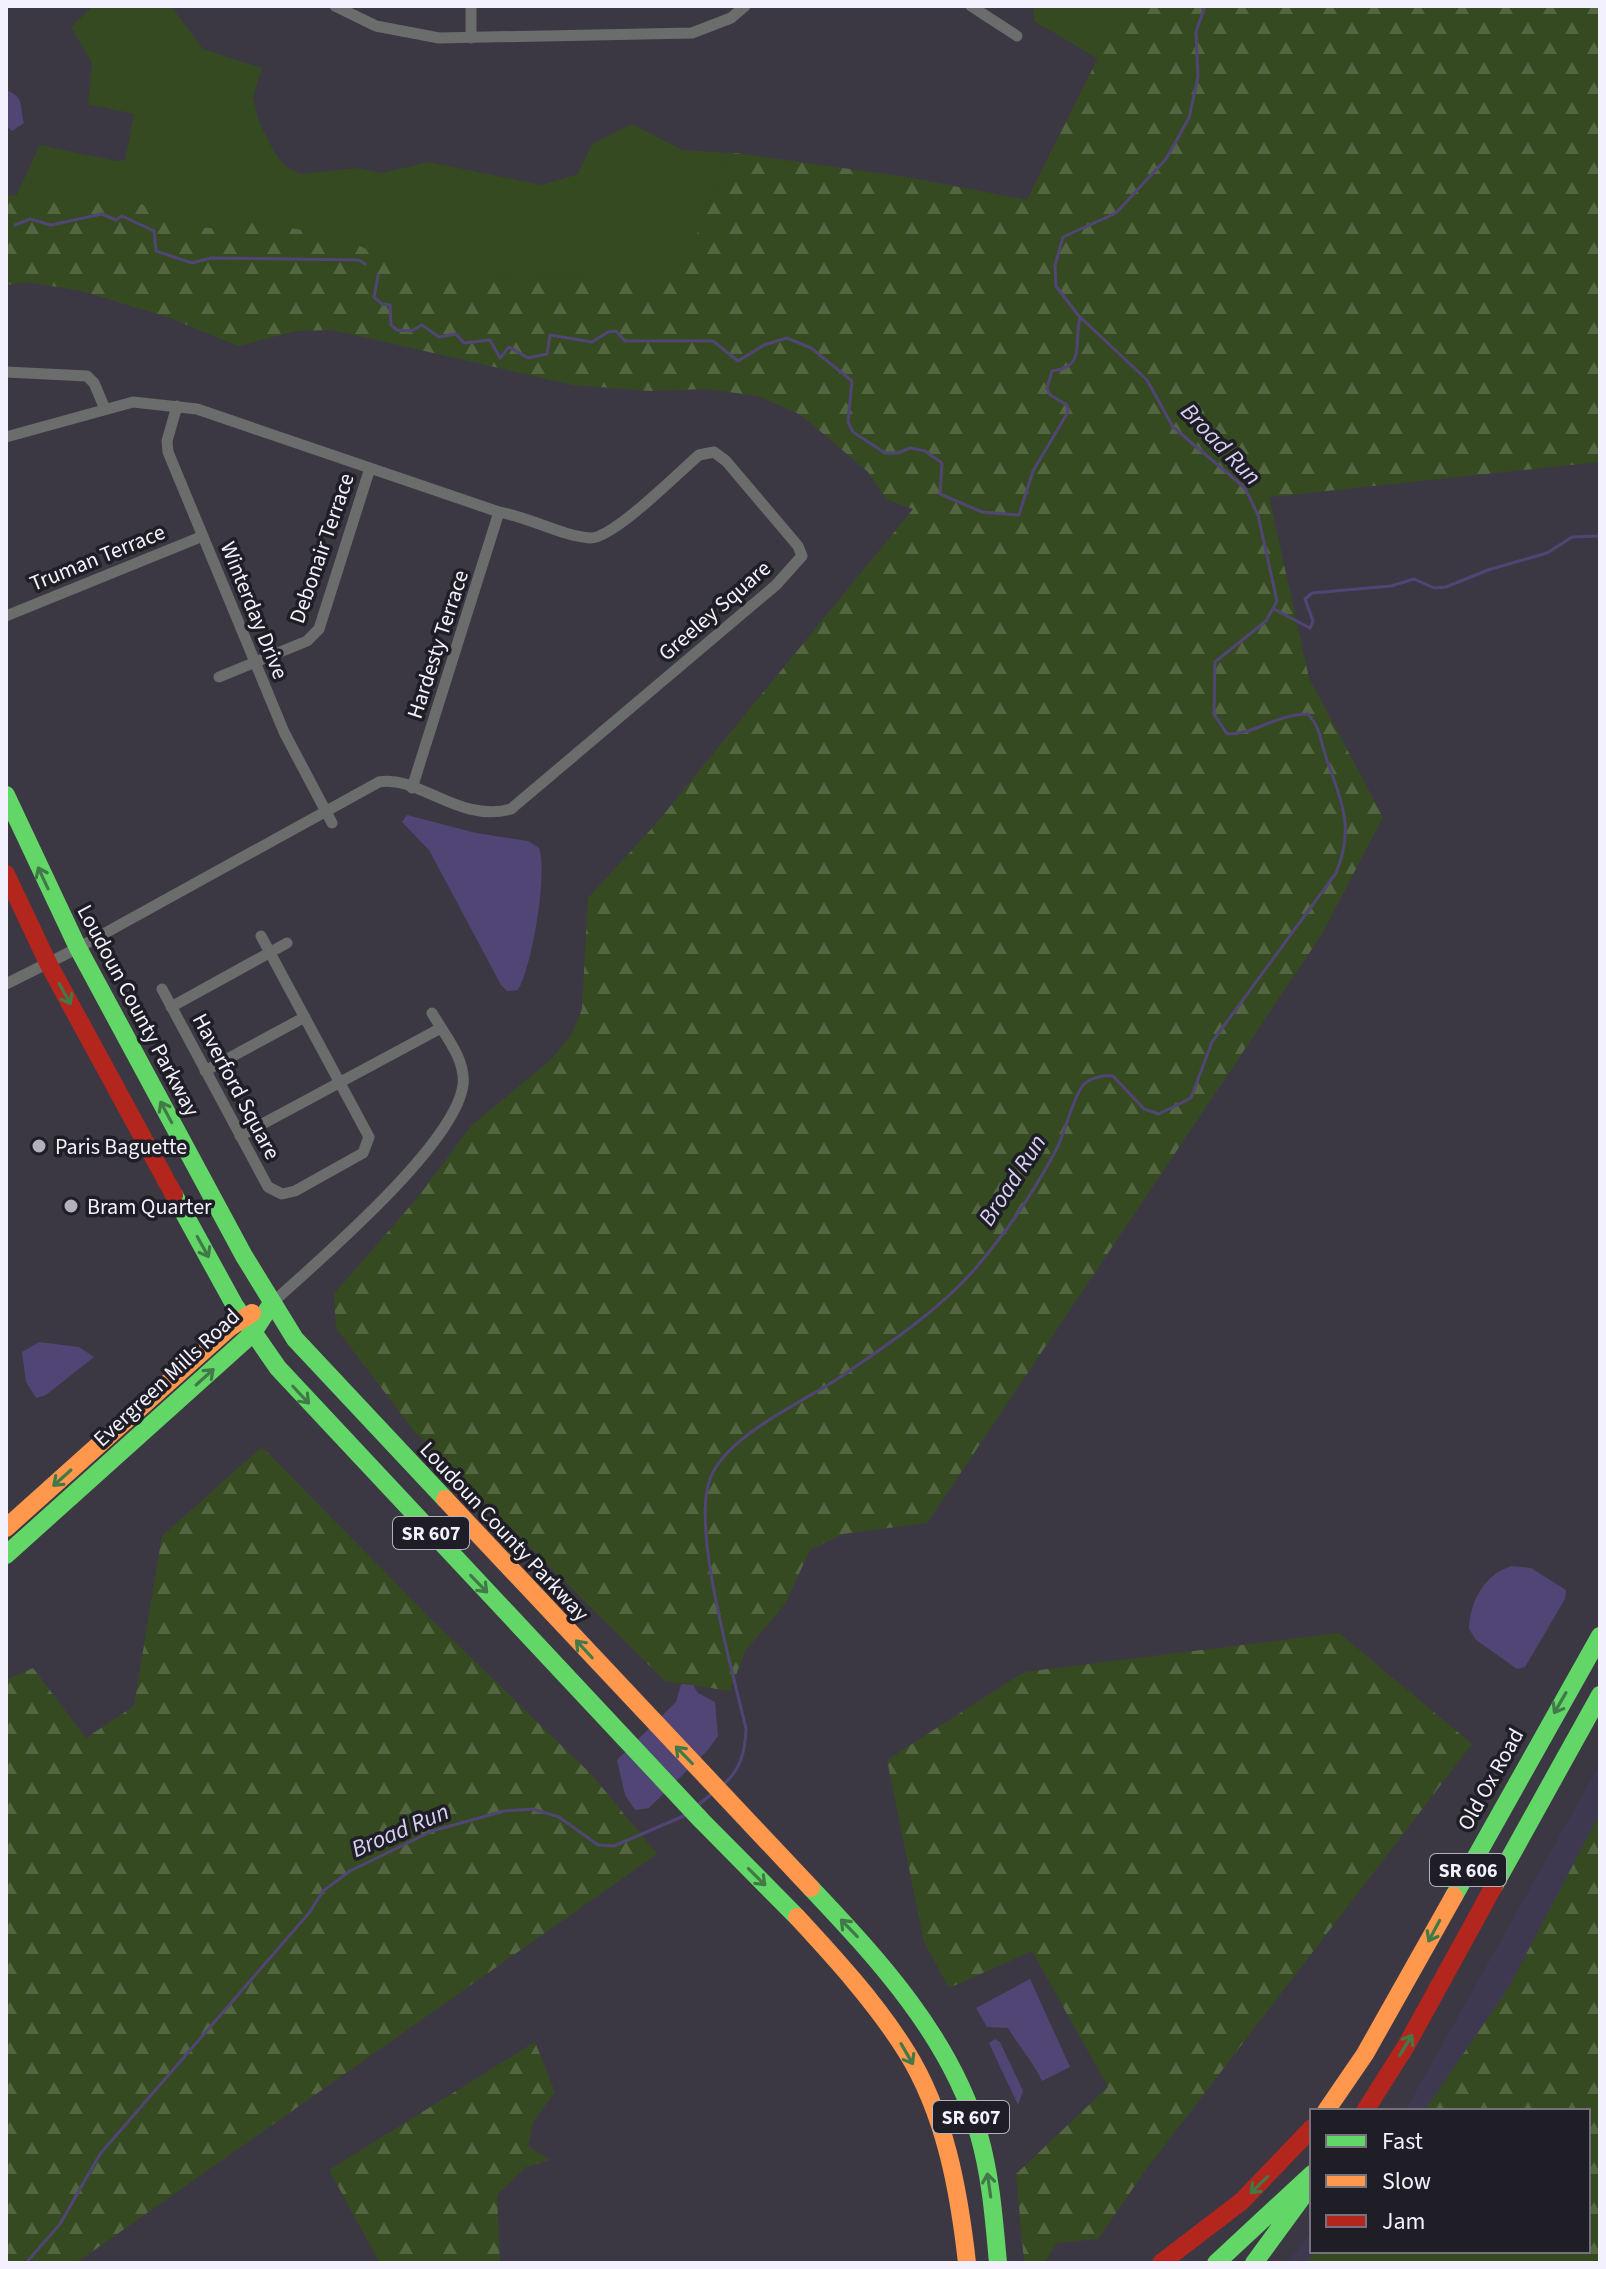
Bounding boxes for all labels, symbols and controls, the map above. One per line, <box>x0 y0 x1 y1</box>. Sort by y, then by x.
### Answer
water label: Broad Run <box>1172 395 1269 494</box>
street label: Debonair Terrace <box>281 469 363 628</box>
street label: Truman Terrace <box>25 516 170 600</box>
street label: Winterday Drive <box>212 537 296 684</box>
street label: Greeley Square <box>652 553 778 669</box>
street label: Hardesty Terrace <box>399 566 477 723</box>
one-way arrow <box>35 867 50 891</box>
street label: Loudoun County Parkway <box>69 899 208 1123</box>
one-way arrow <box>58 982 73 1006</box>
street label: Haverford Square <box>184 1008 288 1165</box>
one-way arrow <box>158 1101 174 1124</box>
water label: Broad Run <box>970 1128 1055 1233</box>
place label: Paris Baguette <box>55 1131 187 1163</box>
marker: Paris Baguette <box>30 1137 48 1155</box>
place label: Bram Quarter <box>87 1191 212 1223</box>
marker: Bram Quarter <box>62 1197 80 1215</box>
one-way arrow <box>195 1235 211 1258</box>
street label: Evergreen Mills Road <box>86 1301 247 1454</box>
one-way arrow <box>194 1368 214 1386</box>
one-way arrow <box>291 1385 310 1405</box>
street label: Loudoun County Parkway <box>412 1435 597 1629</box>
one-way arrow <box>53 1468 73 1486</box>
road number: SR 607 <box>393 1517 469 1549</box>
one-way arrow <box>470 1574 489 1594</box>
one-way arrow <box>574 1639 593 1659</box>
one-way arrow <box>1552 1691 1568 1714</box>
street label: Old Ox Road <box>1450 1722 1532 1836</box>
one-way arrow <box>674 1745 693 1765</box>
water label: Broad Run <box>346 1794 454 1867</box>
road number: SR 606 <box>1430 1854 1506 1886</box>
one-way arrow <box>747 1867 766 1887</box>
one-way arrow <box>839 1918 858 1938</box>
one-way arrow <box>1426 1919 1442 1942</box>
one-way arrow <box>1398 2034 1414 2057</box>
one-way arrow <box>899 2042 915 2065</box>
road number: SR 607 <box>933 2101 1009 2133</box>
legend <box>1310 2109 1590 2253</box>
text: Fast <box>1382 2124 1423 2159</box>
text: Slow <box>1382 2164 1431 2199</box>
one-way arrow <box>981 2173 996 2199</box>
one-way arrow <box>1249 2176 1269 2195</box>
text: Jam <box>1382 2204 1426 2239</box>

